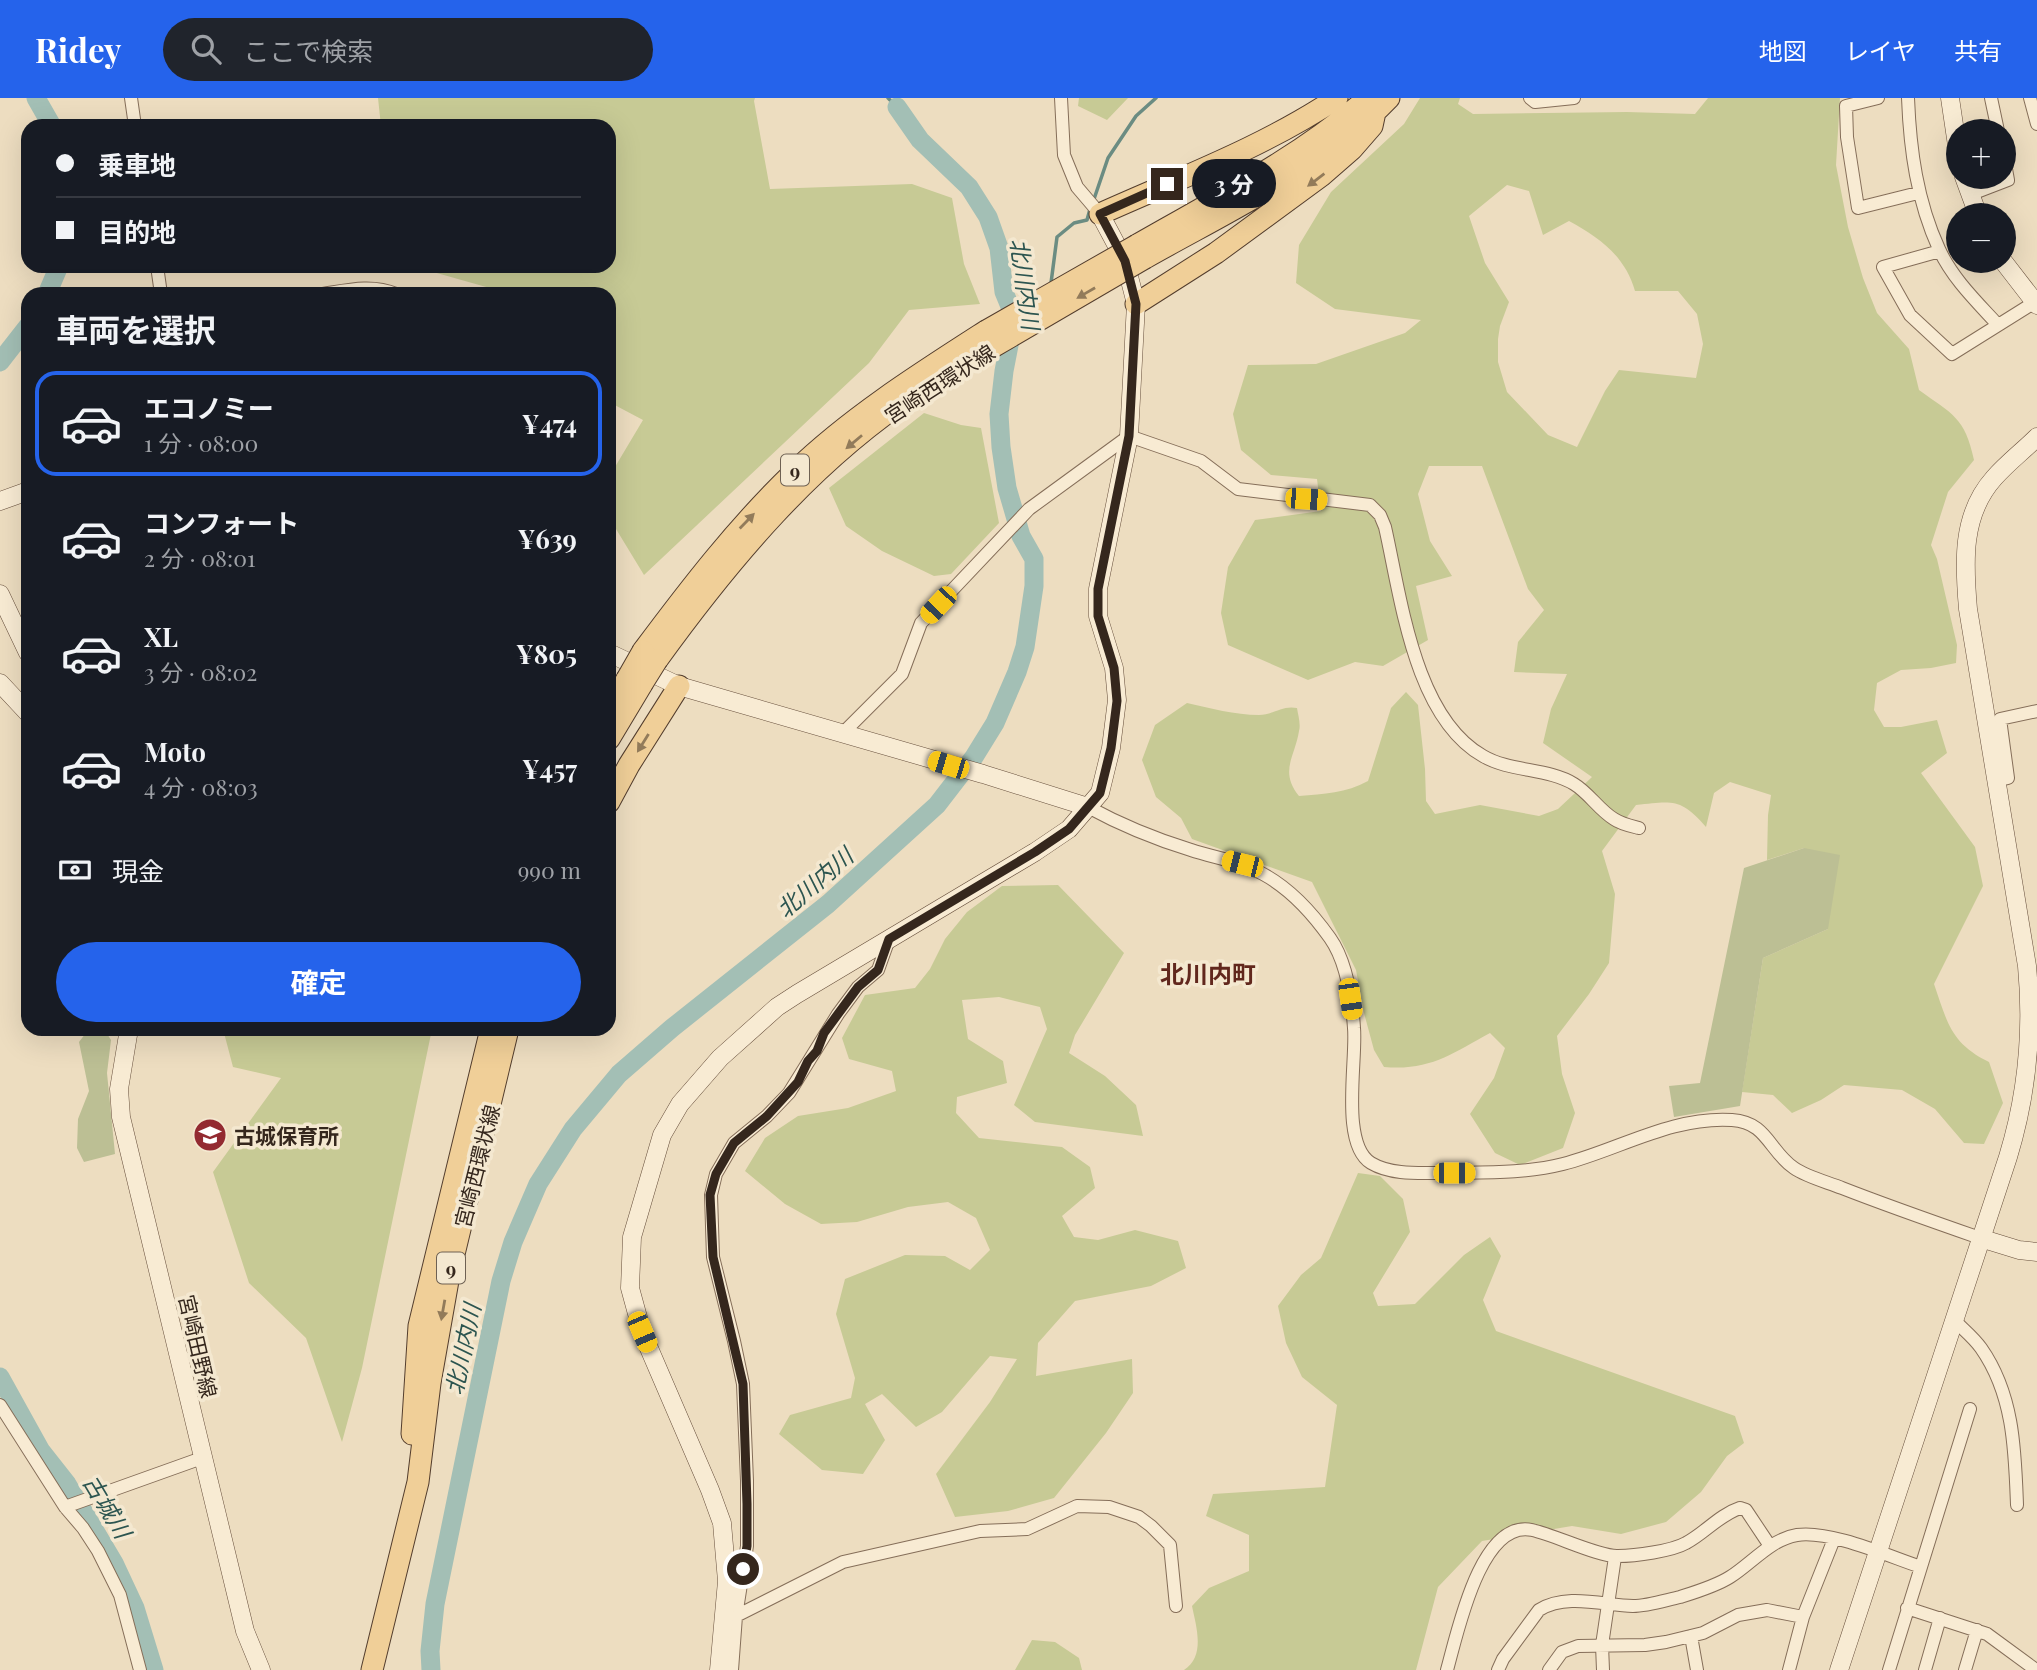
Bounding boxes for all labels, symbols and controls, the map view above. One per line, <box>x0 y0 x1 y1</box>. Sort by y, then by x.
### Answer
search box <box>163 18 653 81</box>
text: Ridey <box>35 27 121 71</box>
icon: search <box>187 30 225 68</box>
text: ここで検索 <box>243 33 373 68</box>
text: 地図 <box>1759 34 1807 66</box>
text: レイヤ <box>1845 34 1916 66</box>
text: 共有 <box>1954 34 2002 66</box>
map controls <box>1946 119 2016 273</box>
button: + <box>1946 119 2016 189</box>
text: 乗車地 <box>98 147 176 182</box>
callout: 3 分 <box>1192 160 1276 208</box>
route end <box>1151 168 1183 200</box>
text: 3 分 <box>1214 168 1254 199</box>
one-way arrow <box>1306 173 1325 187</box>
button: − <box>1946 203 2016 273</box>
text: 目的地 <box>98 214 176 249</box>
water label: 北川内川 <box>1004 236 1048 335</box>
one-way arrow <box>1077 287 1096 299</box>
text: 車両を選択 <box>56 307 216 350</box>
street label: 宮崎西環状線 <box>879 337 999 429</box>
text: エコノミー <box>144 390 274 425</box>
icon: car <box>60 392 123 455</box>
text: ¥474 <box>522 406 577 441</box>
text: 1 分 · 08:00 <box>144 427 258 458</box>
one-way arrow <box>845 434 863 450</box>
road number: 9 <box>781 454 809 486</box>
car <box>1285 487 1328 511</box>
text: コンフォート <box>144 505 299 540</box>
icon: car <box>60 507 123 570</box>
one-way arrow <box>738 513 754 530</box>
text: ¥639 <box>518 521 577 556</box>
text: 2 分 · 08:01 <box>144 542 255 573</box>
car <box>916 582 961 628</box>
text: XL <box>144 619 178 654</box>
icon: car <box>60 622 123 685</box>
text: ¥805 <box>516 636 577 671</box>
text: 3 分 · 08:02 <box>144 656 257 687</box>
text: Moto <box>144 734 206 769</box>
one-way arrow <box>636 734 649 753</box>
icon: car <box>60 737 123 800</box>
car <box>925 749 972 781</box>
text: ¥457 <box>522 751 577 786</box>
text: 4 分 · 08:03 <box>144 771 258 802</box>
water label: 北川内川 <box>769 838 861 924</box>
car <box>1220 849 1265 879</box>
icon: cash <box>56 851 94 889</box>
text: 現金 <box>112 853 164 888</box>
text: 990 m <box>518 854 581 885</box>
button: 確定 <box>56 942 581 1022</box>
district label: 北川内町 <box>1160 957 1256 989</box>
car <box>1337 977 1364 1021</box>
street label: 宮崎西環状線 <box>447 1101 505 1231</box>
school or university icon: 古城保育所 <box>191 1116 229 1154</box>
place label: 古城保育所 <box>234 1121 339 1149</box>
car <box>1434 1163 1476 1184</box>
road number: 9 <box>437 1252 465 1284</box>
street label: 宮崎田野線 <box>174 1292 224 1400</box>
water label: 北川内川 <box>437 1298 487 1397</box>
one-way arrow <box>437 1299 448 1321</box>
car <box>625 1309 660 1355</box>
water label: 古城川 <box>77 1468 141 1546</box>
route start <box>727 1553 759 1585</box>

